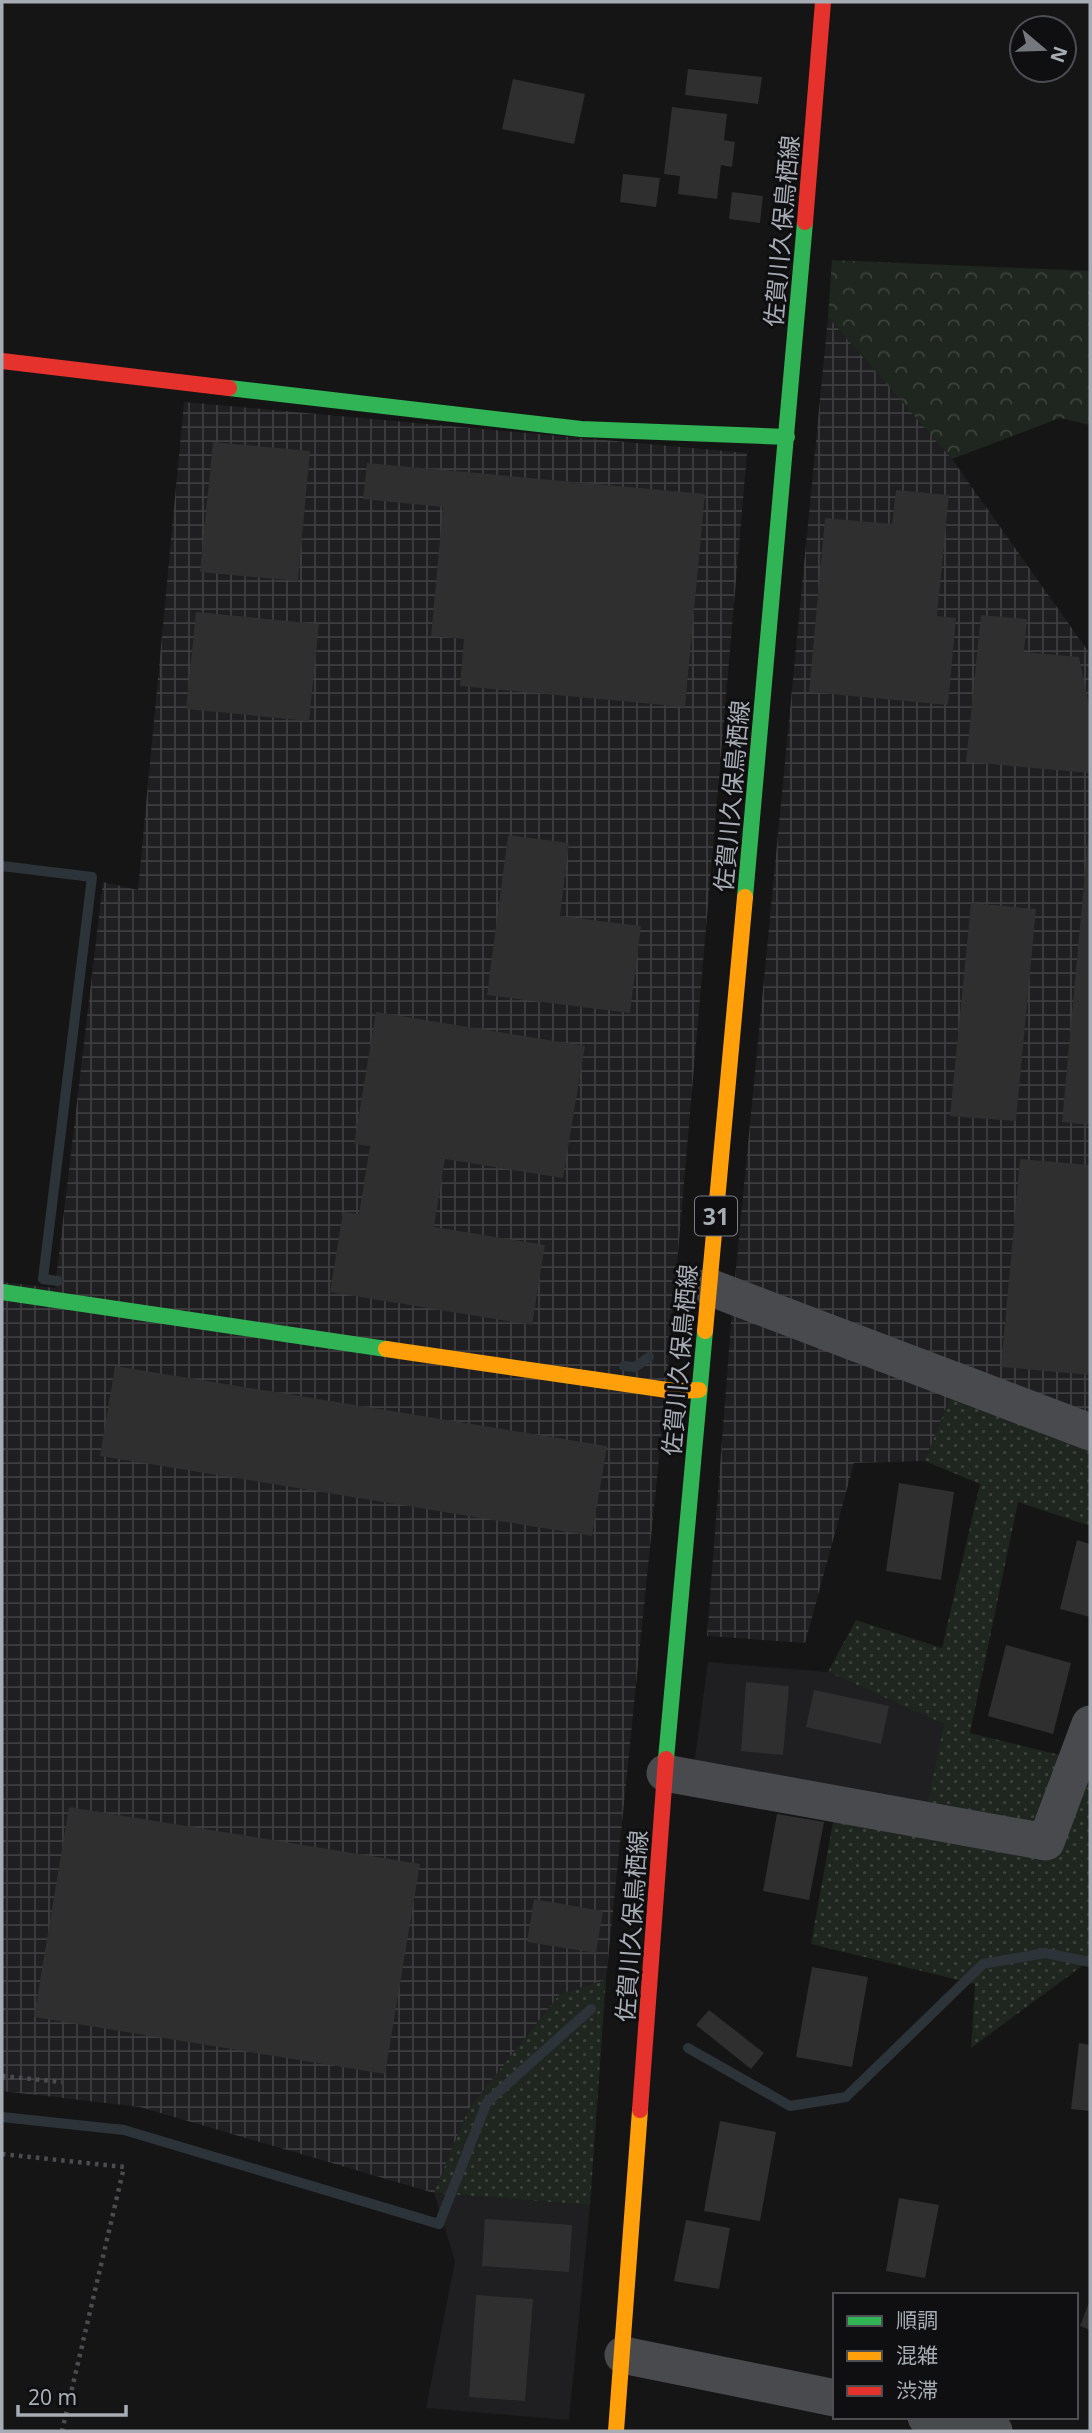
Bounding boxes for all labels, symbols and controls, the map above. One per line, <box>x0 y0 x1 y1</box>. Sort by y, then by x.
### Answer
north arrow <box>1008 14 1078 84</box>
text: N <box>1044 43 1074 66</box>
street label: 佐賀川久保鳥栖線 <box>756 134 806 328</box>
street label: 佐賀川久保鳥栖線 <box>706 699 756 893</box>
road number: 31 <box>695 1196 737 1236</box>
street label: 佐賀川久保鳥栖線 <box>654 1263 704 1457</box>
street label: 佐賀川久保鳥栖線 <box>608 1829 654 2023</box>
legend <box>833 2293 1078 2419</box>
text: 順調 <box>896 2306 938 2334</box>
text: 混雑 <box>896 2341 938 2369</box>
scale bar <box>18 2374 126 2418</box>
text: 渋滞 <box>896 2376 938 2404</box>
text: 20 m <box>28 2383 77 2411</box>

